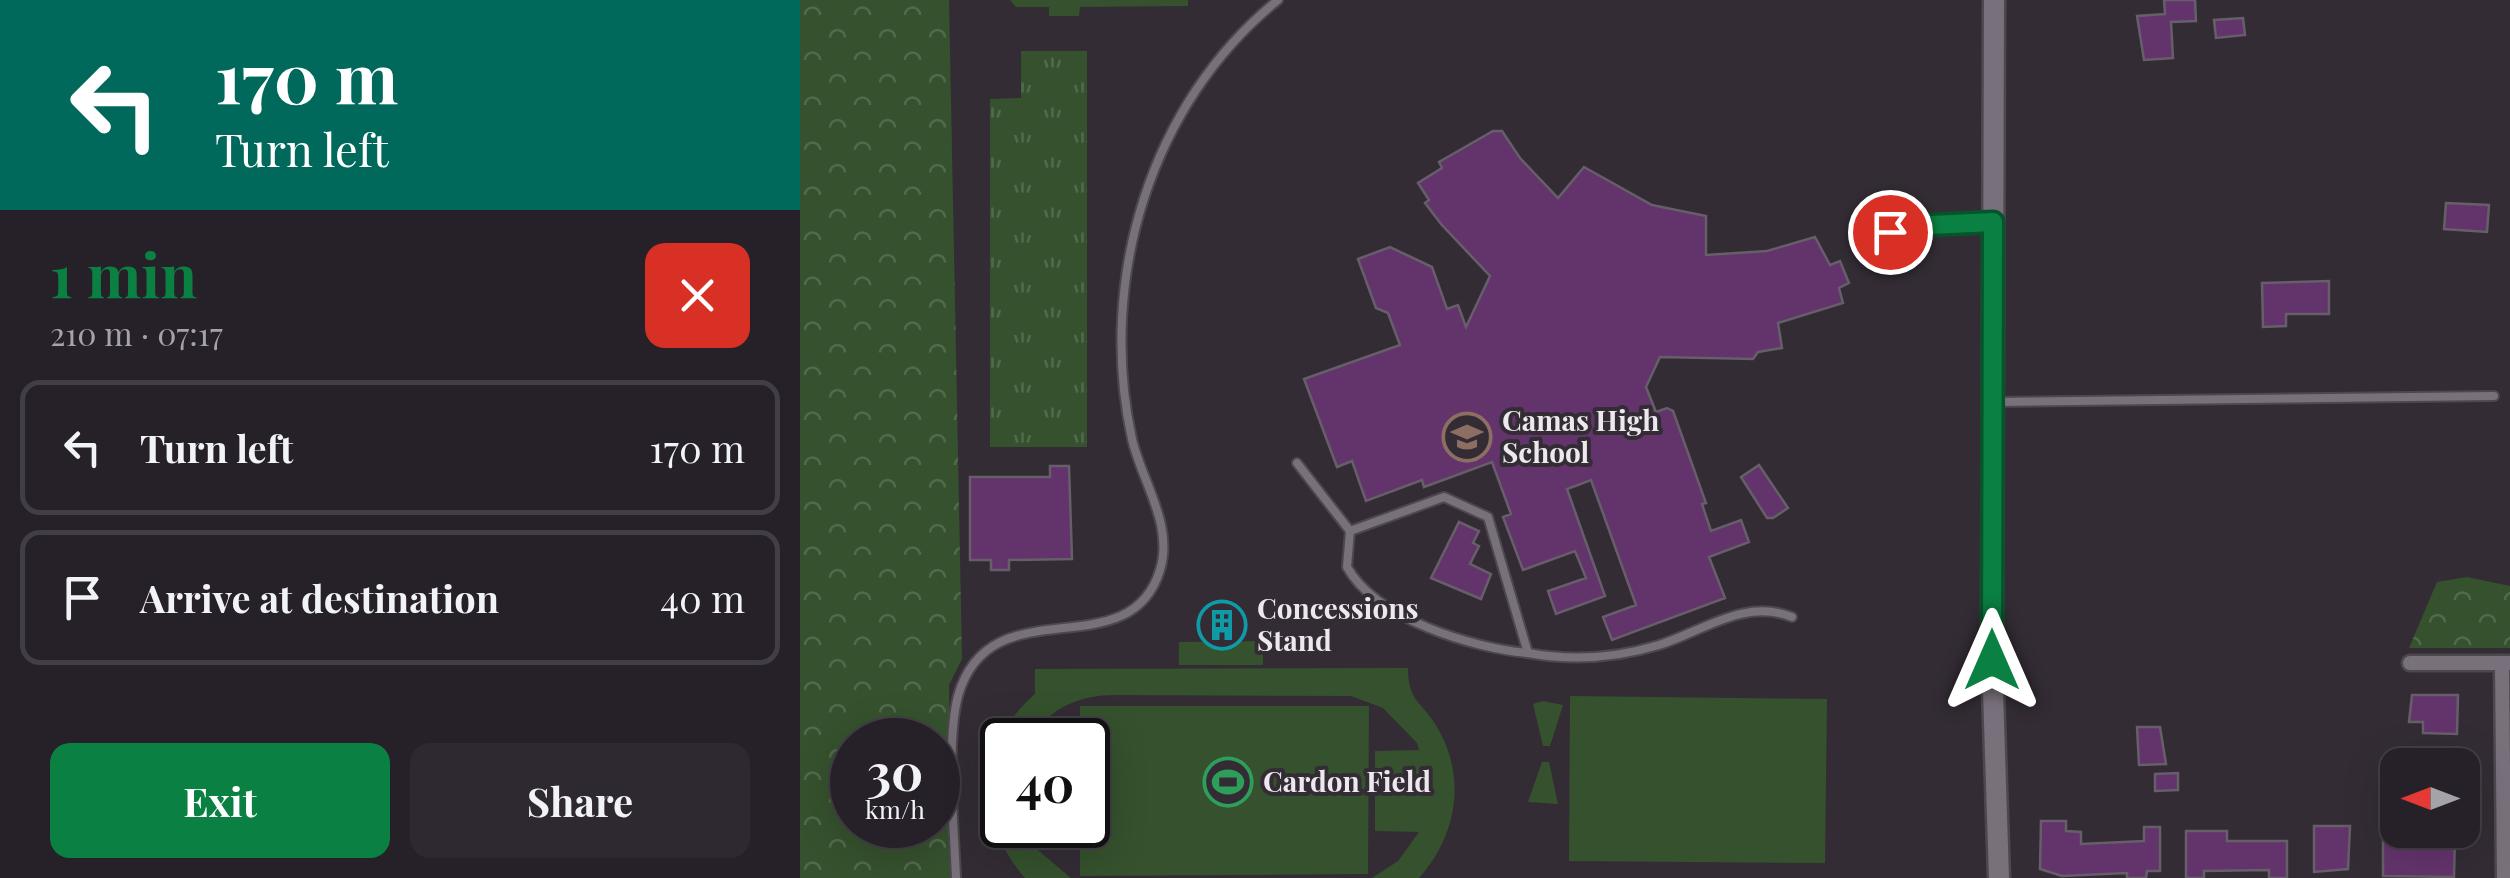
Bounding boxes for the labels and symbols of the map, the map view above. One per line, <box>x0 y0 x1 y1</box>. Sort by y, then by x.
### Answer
pin <box>1848 190 1933 275</box>
place label: Camas High School <box>1502 401 1659 470</box>
school or university icon: Camas High School <box>1441 411 1493 463</box>
place label: Concessions Stand <box>1257 589 1418 658</box>
building icon: Concessions Stand <box>1196 599 1248 651</box>
position arrow <box>1940 608 2044 712</box>
speed limit sign: 40 <box>980 718 1110 848</box>
north arrow <box>2380 748 2480 848</box>
sports icon: Cardon Field <box>1202 756 1254 808</box>
place label: Cardon Field <box>1263 762 1431 799</box>

